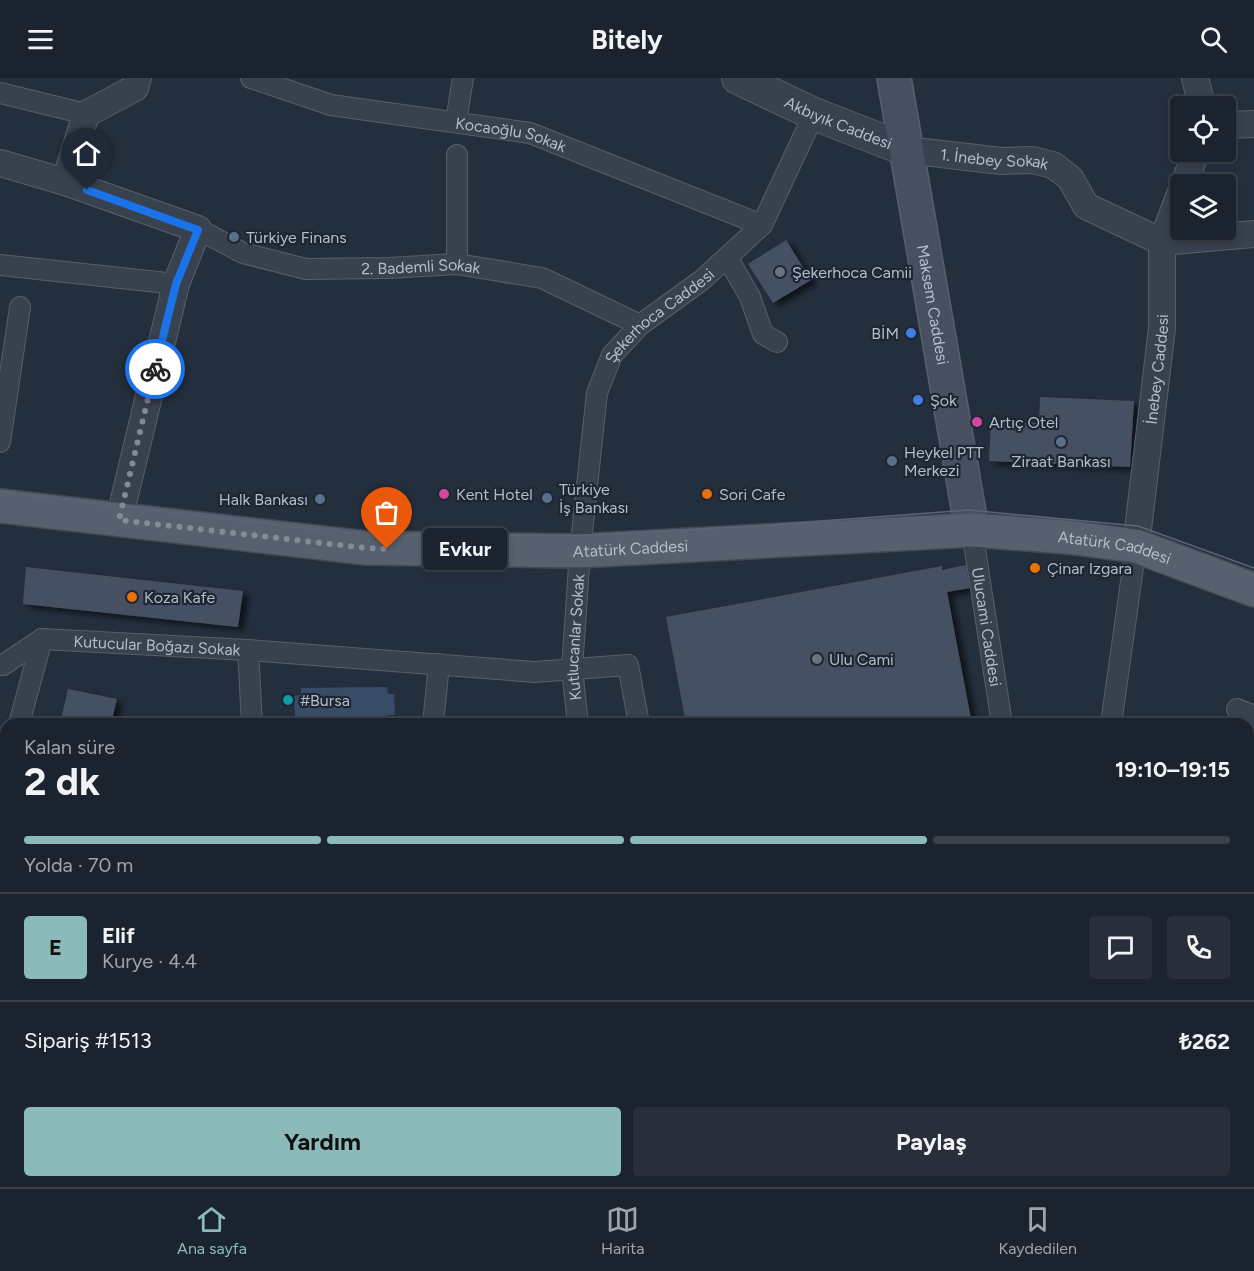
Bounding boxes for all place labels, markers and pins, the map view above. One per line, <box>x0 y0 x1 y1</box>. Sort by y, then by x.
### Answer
pin <box>61 128 112 190</box>
place label: Türkiye Finans <box>246 228 347 247</box>
marker: Türkiye Finans <box>227 230 241 244</box>
place label: Şekerhoca Camii <box>792 263 912 282</box>
marker: Şekerhoca Camii <box>773 265 787 279</box>
place label: BİM <box>871 324 899 343</box>
marker: BİM <box>904 326 918 340</box>
place label: Şok <box>930 391 957 410</box>
marker: Şok <box>911 393 925 407</box>
place label: Artıç Otel <box>989 413 1058 432</box>
marker: Artıç Otel <box>970 415 984 429</box>
marker: Ziraat Bankası <box>1054 435 1068 449</box>
place label: Heykel PTT Merkezi <box>904 443 984 480</box>
place label: Ziraat Bankası <box>1011 452 1111 471</box>
marker: Heykel PTT Merkezi <box>885 454 899 468</box>
place label: Türkiye İş Bankası <box>559 480 629 517</box>
place label: Kent Hotel <box>456 485 533 504</box>
place label: Sori Cafe <box>719 485 786 504</box>
pin <box>361 487 412 549</box>
marker: Kent Hotel <box>437 487 451 501</box>
marker: Sori Cafe <box>700 487 714 501</box>
place label: Halk Bankası <box>219 490 308 509</box>
marker: Türkiye İş Bankası <box>540 491 554 505</box>
marker: Halk Bankası <box>313 492 327 506</box>
callout: Evkur <box>423 528 507 570</box>
place label: Çinar Izgara <box>1047 559 1132 578</box>
marker: Çinar Izgara <box>1028 561 1042 575</box>
place label: Koza Kafe <box>144 588 216 607</box>
marker: Koza Kafe <box>125 590 139 604</box>
place label: Ulu Cami <box>829 650 894 669</box>
marker: Ulu Cami <box>810 652 824 666</box>
place label: #Bursa <box>300 691 350 710</box>
marker: #Bursa <box>281 693 295 707</box>

